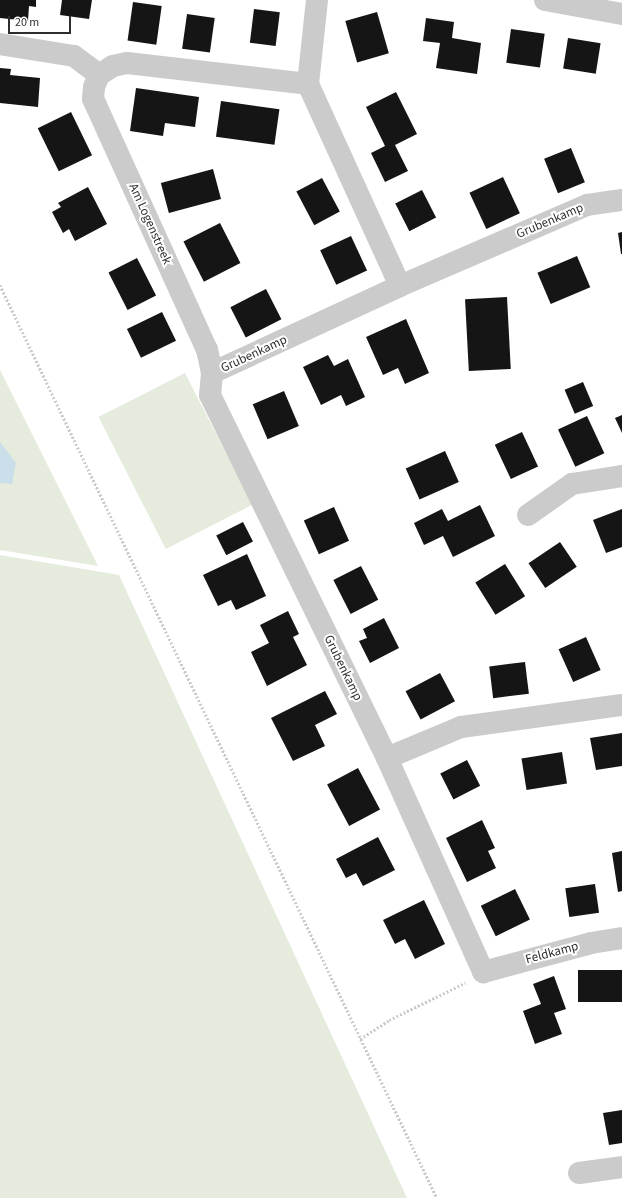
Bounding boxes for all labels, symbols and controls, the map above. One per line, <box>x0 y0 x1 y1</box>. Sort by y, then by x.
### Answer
scale bar <box>10 8 73 34</box>
text: 20 m <box>15 14 39 31</box>
street label: Am Logenstreek <box>125 181 175 267</box>
street label: Grubenkamp <box>514 200 586 242</box>
street label: Grubenkamp <box>218 332 290 376</box>
street label: Grubenkamp <box>320 633 366 703</box>
street label: Feldkamp <box>524 938 580 968</box>

